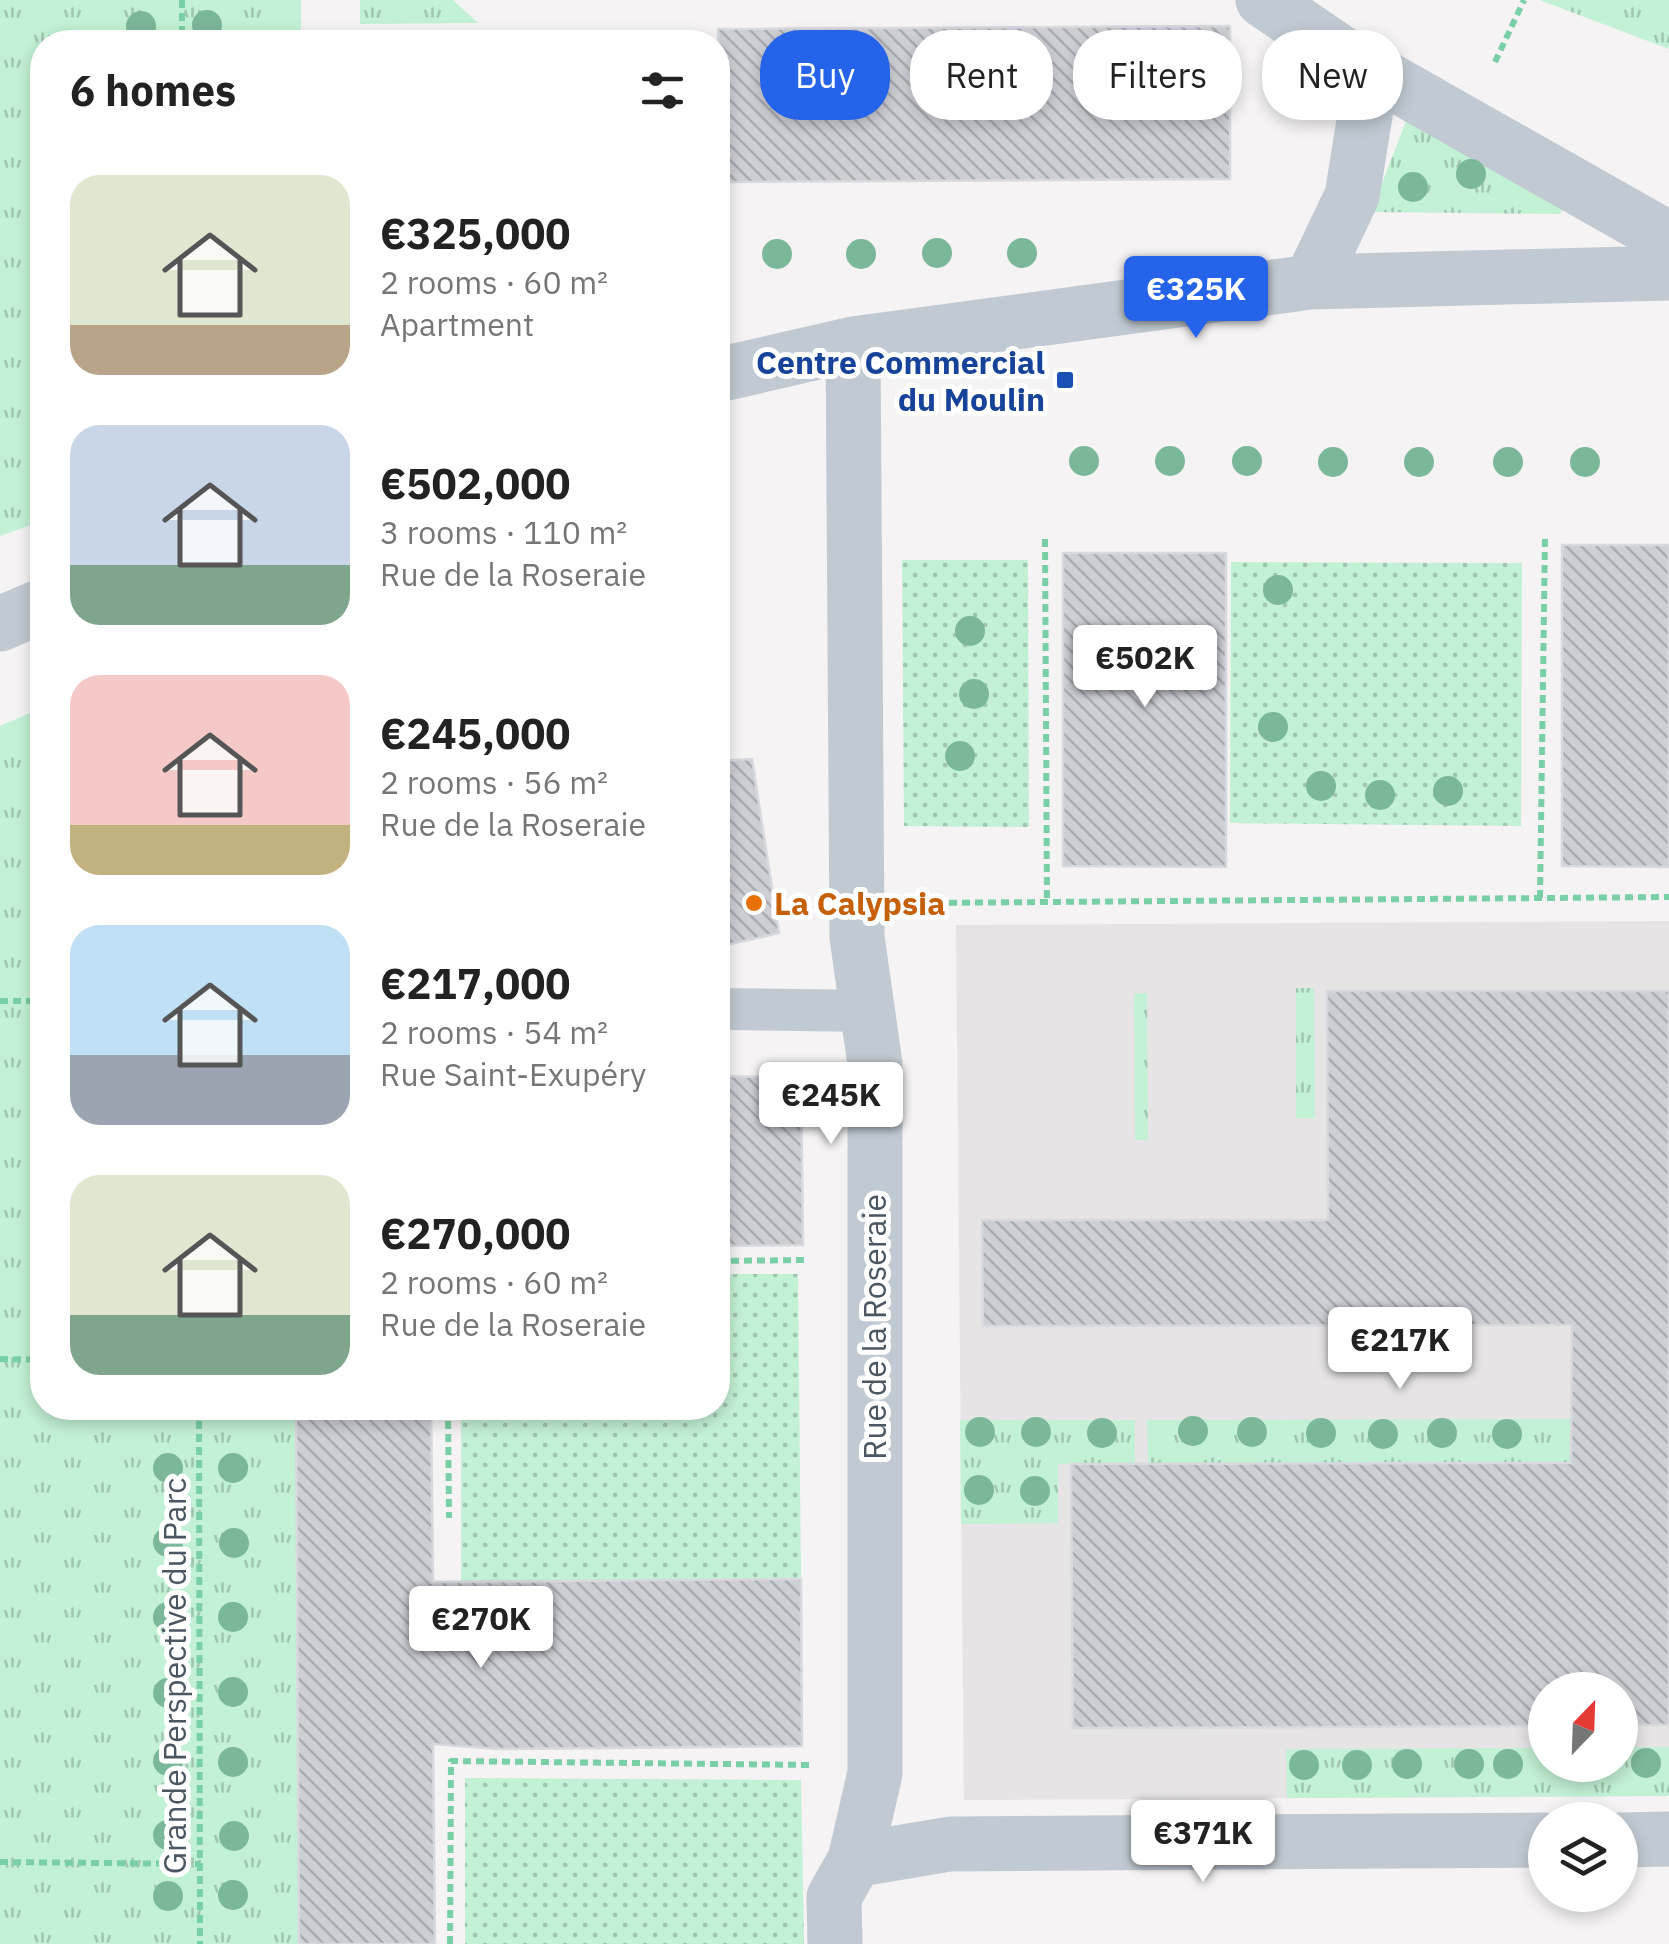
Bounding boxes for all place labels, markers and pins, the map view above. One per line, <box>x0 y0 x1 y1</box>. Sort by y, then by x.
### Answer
pin: €325K <box>1126 256 1266 341</box>
place label: Centre Commercial du Moulin <box>756 341 1045 420</box>
marker: Centre Commercial du Moulin <box>1054 369 1076 391</box>
pin: €502K <box>1075 625 1215 710</box>
place label: La Calypsia <box>774 882 945 924</box>
marker: La Calypsia <box>743 892 765 914</box>
pin: €245K <box>761 1062 901 1147</box>
pin: €217K <box>1330 1307 1470 1392</box>
pin: €270K <box>411 1586 551 1671</box>
pin: €371K <box>1133 1800 1273 1885</box>

